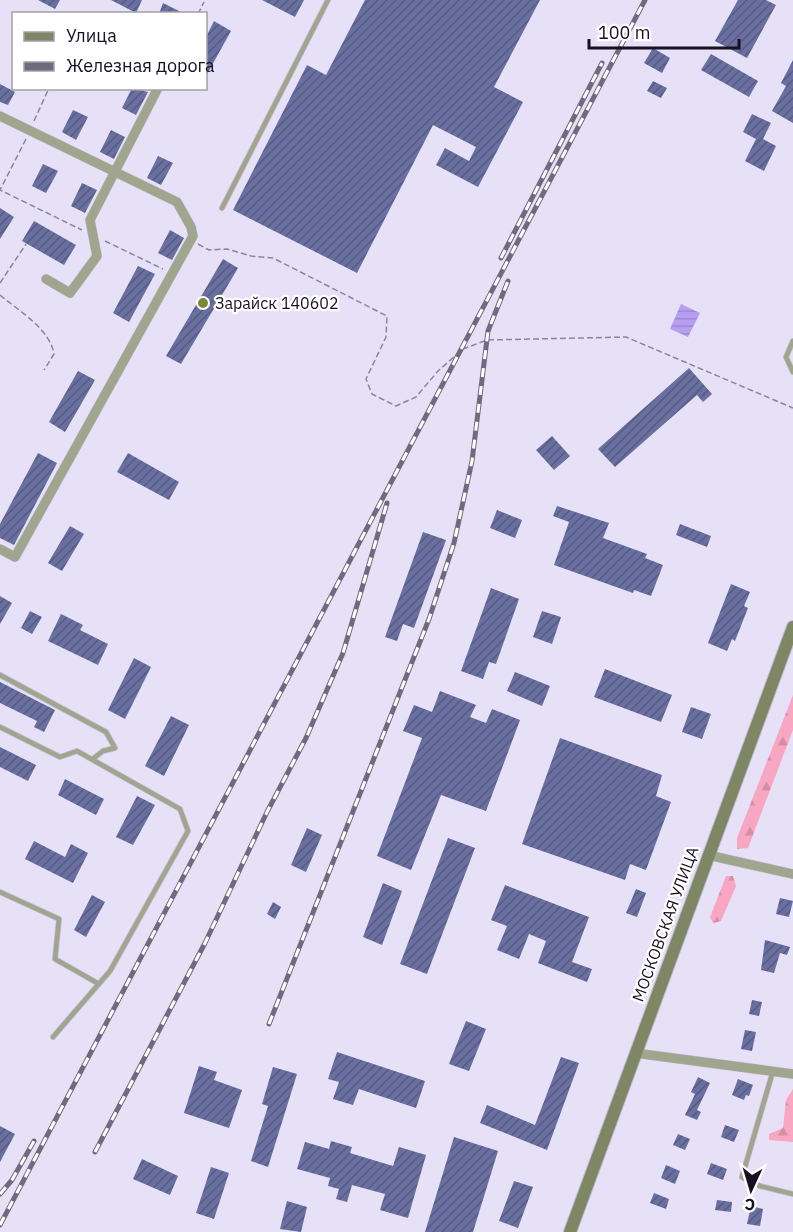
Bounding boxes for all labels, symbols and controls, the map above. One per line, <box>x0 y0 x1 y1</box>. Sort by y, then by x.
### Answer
legend <box>12 12 207 90</box>
scale bar <box>589 12 739 50</box>
text: 100 m <box>598 21 650 44</box>
text: Улица <box>66 24 117 47</box>
text: Железная дорога <box>66 54 215 77</box>
place label: Зарайск 140602 <box>215 293 339 313</box>
marker: Зарайск 140602 <box>196 296 210 310</box>
street label: МОСКОВСКАЯ УЛИЦА <box>628 844 702 1004</box>
north arrow <box>721 1160 781 1220</box>
text: С <box>744 1195 756 1215</box>

